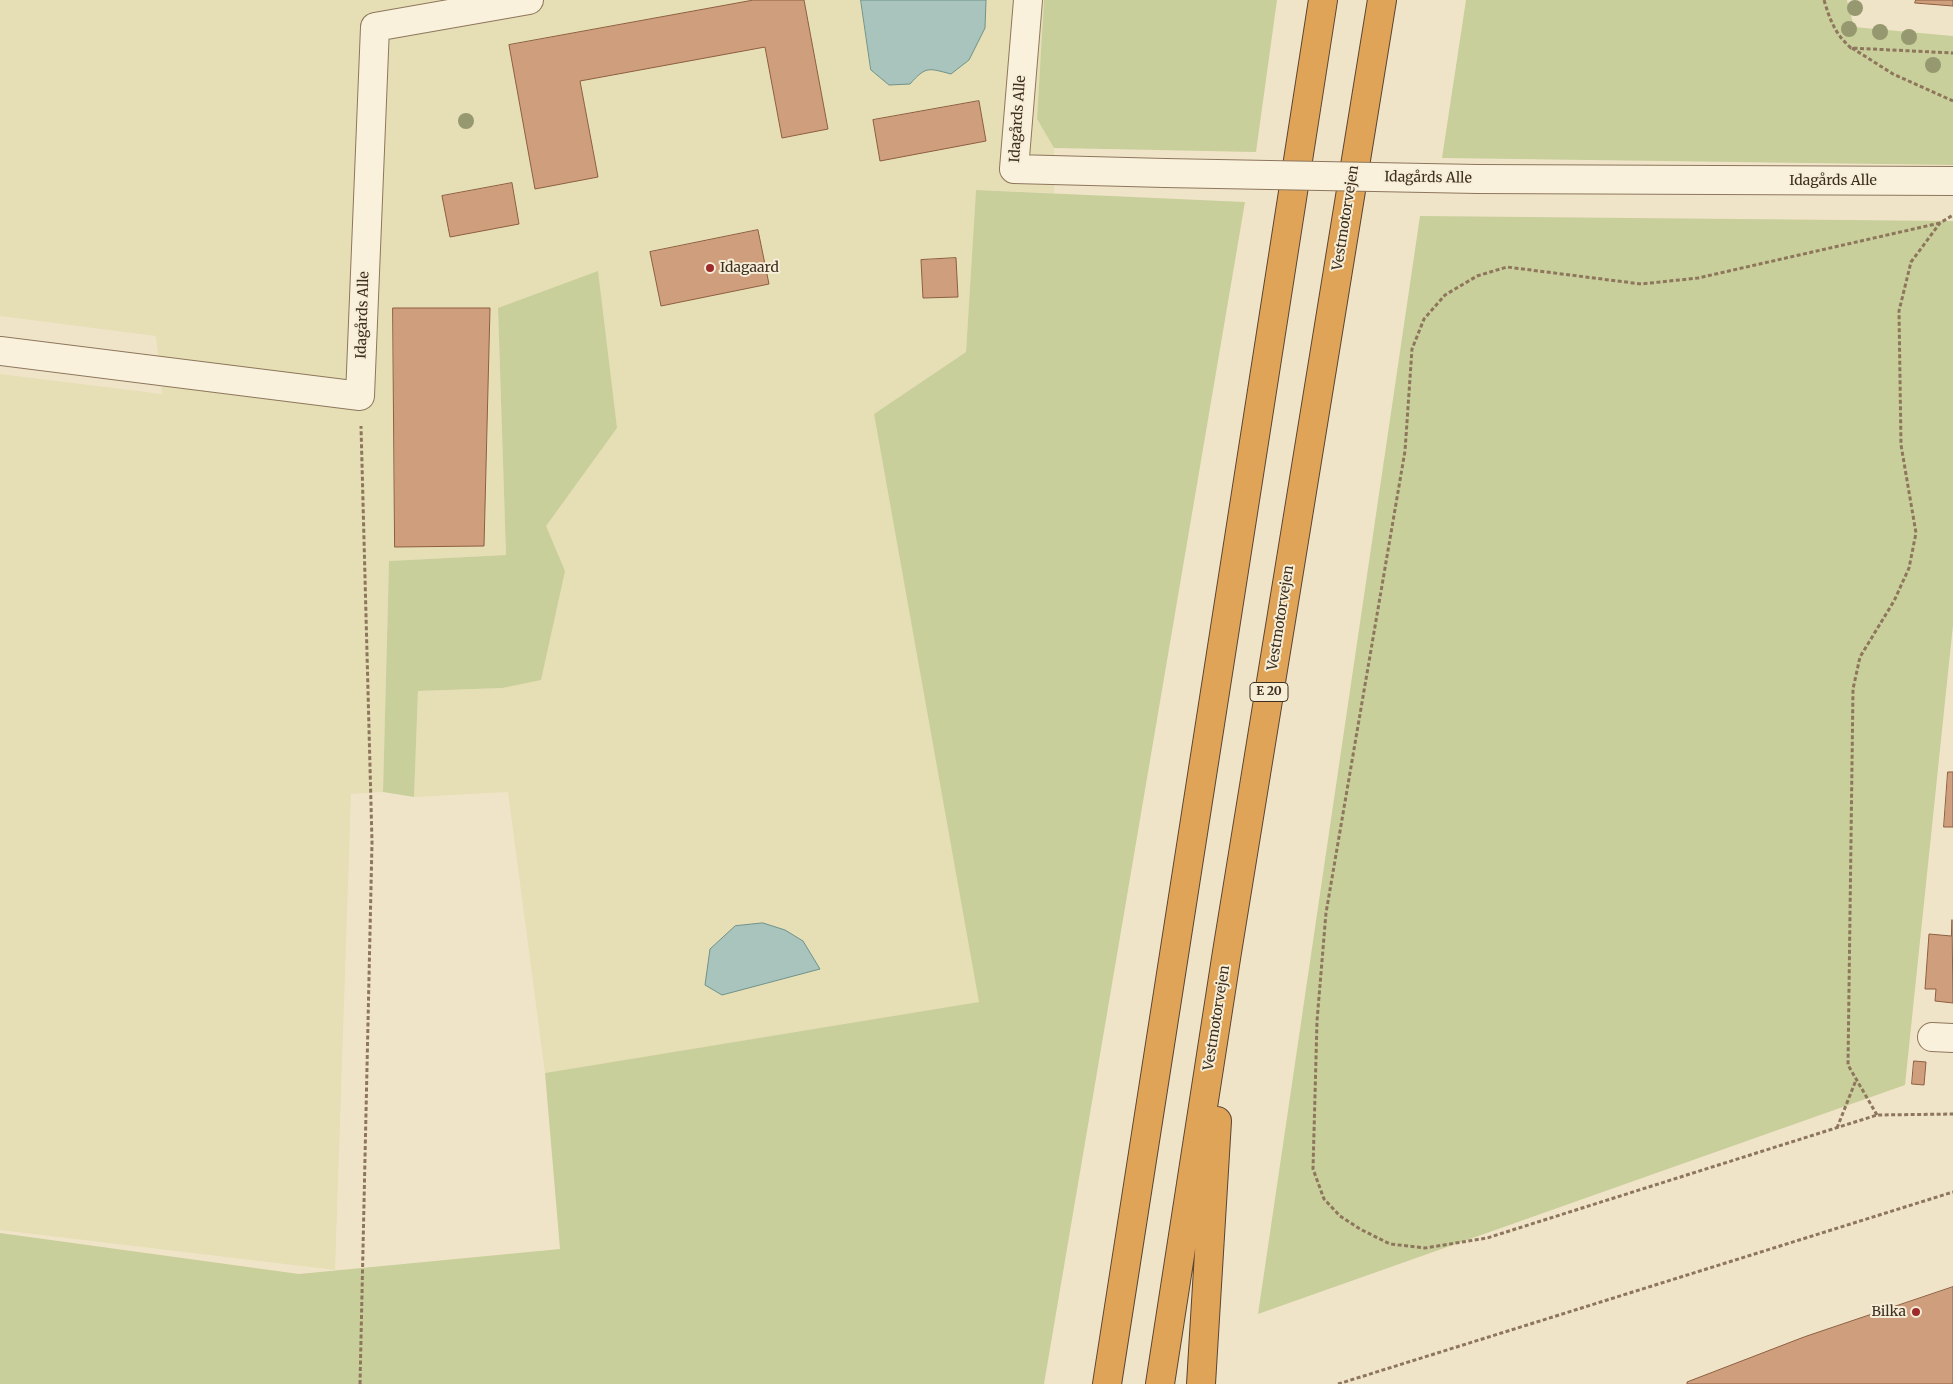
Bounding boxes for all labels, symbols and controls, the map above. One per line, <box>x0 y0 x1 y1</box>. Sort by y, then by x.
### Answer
street label: Idagårds Alle <box>1007 75 1029 163</box>
street label: Vestmotorvejen <box>1329 164 1363 272</box>
street label: Idagårds Alle <box>1384 169 1472 187</box>
street label: Idagårds Alle <box>1789 173 1877 189</box>
place label: Idagaard <box>720 260 779 276</box>
marker: Idagaard <box>704 262 716 274</box>
street label: Idagårds Alle <box>353 271 373 359</box>
street label: Vestmotorvejen <box>1264 564 1298 672</box>
road number: E 20 <box>1250 682 1288 702</box>
street label: Vestmotorvejen <box>1200 964 1234 1072</box>
place label: Bilka <box>1871 1304 1906 1320</box>
marker: Bilka <box>1910 1306 1922 1318</box>

